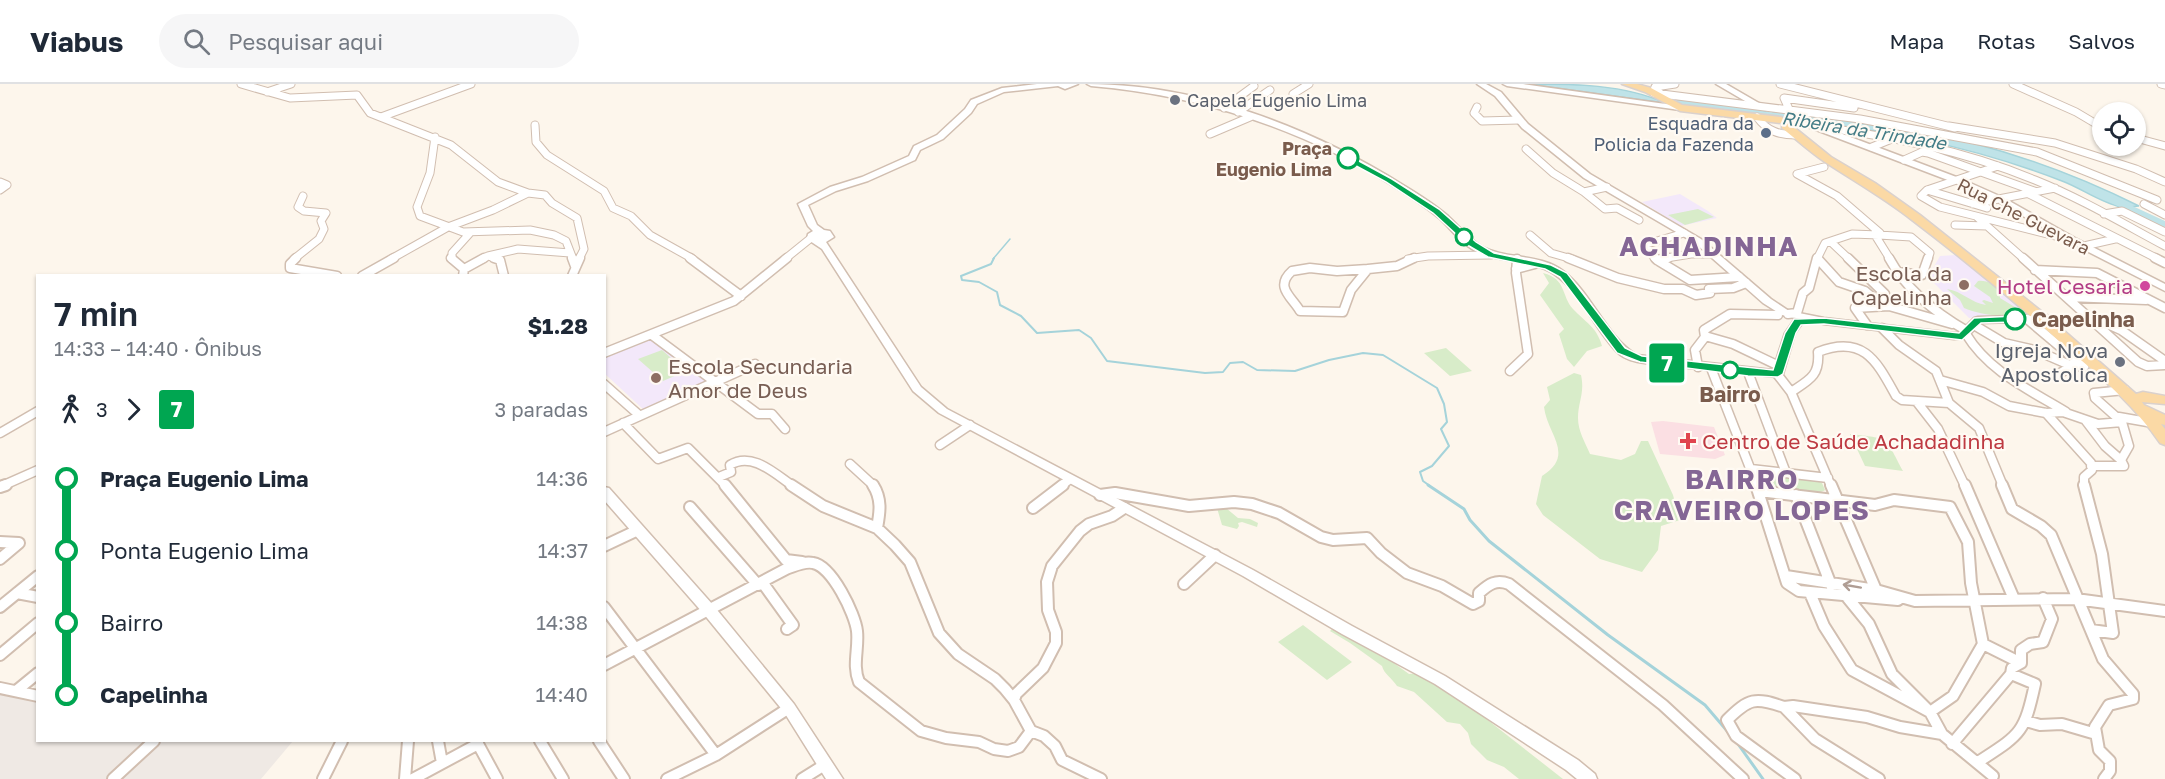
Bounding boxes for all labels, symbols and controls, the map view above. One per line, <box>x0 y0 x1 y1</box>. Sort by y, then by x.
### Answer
search box <box>159 14 579 68</box>
text: Viabus <box>30 25 123 58</box>
icon: search <box>180 25 213 58</box>
text: Pesquisar aqui <box>228 28 383 55</box>
text: Mapa <box>1890 28 1944 54</box>
text: Rotas <box>1977 28 2035 54</box>
text: Salvos <box>2068 28 2135 54</box>
place label: Capela Eugenio Lima <box>1187 89 1367 111</box>
marker: Capela Eugenio Lima <box>1168 93 1182 107</box>
map controls <box>2092 102 2146 156</box>
button: locate <box>2092 102 2146 156</box>
water label: Ribeira da Trindade <box>1780 106 1949 154</box>
place label: Esquadra da Policia da Fazenda <box>1594 112 1754 155</box>
marker: Esquadra da Policia da Fazenda <box>1759 126 1773 140</box>
place label: Praça Eugenio Lima <box>1216 137 1332 180</box>
marker: Praça Eugenio Lima <box>1337 147 1359 169</box>
street label: Rua Che Guevara <box>1954 173 2094 259</box>
unlabelled marker <box>1455 228 1473 246</box>
district label: ACHADINHA <box>1619 230 1799 262</box>
place label: Escola da Capelinha <box>1851 260 1952 310</box>
place label: Hotel Cesaria <box>1997 273 2133 299</box>
marker: Escola da Capelinha <box>1957 278 1971 292</box>
marker: Hotel Cesaria <box>2138 279 2152 293</box>
text: 7 min <box>54 294 138 333</box>
place label: Capelinha <box>2032 306 2135 332</box>
marker: Capelinha <box>2004 308 2026 330</box>
text: $1.28 <box>527 312 588 339</box>
text: 14:33 – 14:40 · Ônibus <box>54 336 262 360</box>
place label: Igreja Nova Apostolica <box>1994 337 2108 387</box>
line badge: 7 <box>1648 344 1686 382</box>
text: 7 <box>1661 350 1673 376</box>
place label: Escola Secundaria Amor de Deus <box>668 353 853 403</box>
marker: Igreja Nova Apostolica <box>2113 355 2127 369</box>
marker: Bairro <box>1721 361 1739 379</box>
marker: Escola Secundaria Amor de Deus <box>649 371 663 385</box>
place label: Bairro <box>1699 381 1761 407</box>
icon: walk <box>54 393 87 426</box>
icon: forward <box>117 393 150 426</box>
text: 7 <box>171 396 182 422</box>
text: 3 <box>96 397 108 421</box>
text: 3 paradas <box>495 397 588 421</box>
place label: Centro de Saúde Achadadinha <box>1702 428 2005 454</box>
marker: Centro de Saúde Achadadinha <box>1679 432 1697 450</box>
district label: BAIRRO CRAVEIRO LOPES <box>1614 463 1870 526</box>
text: Praça Eugenio Lima <box>100 465 309 492</box>
text: 14:36 <box>536 466 588 490</box>
text: Ponta Eugenio Lima <box>100 537 309 564</box>
text: 14:37 <box>538 538 588 562</box>
one-way arrow <box>1843 580 1863 591</box>
text: Bairro <box>100 609 163 636</box>
text: 14:38 <box>536 610 588 634</box>
text: Capelinha <box>100 681 208 708</box>
text: 14:40 <box>536 682 588 706</box>

